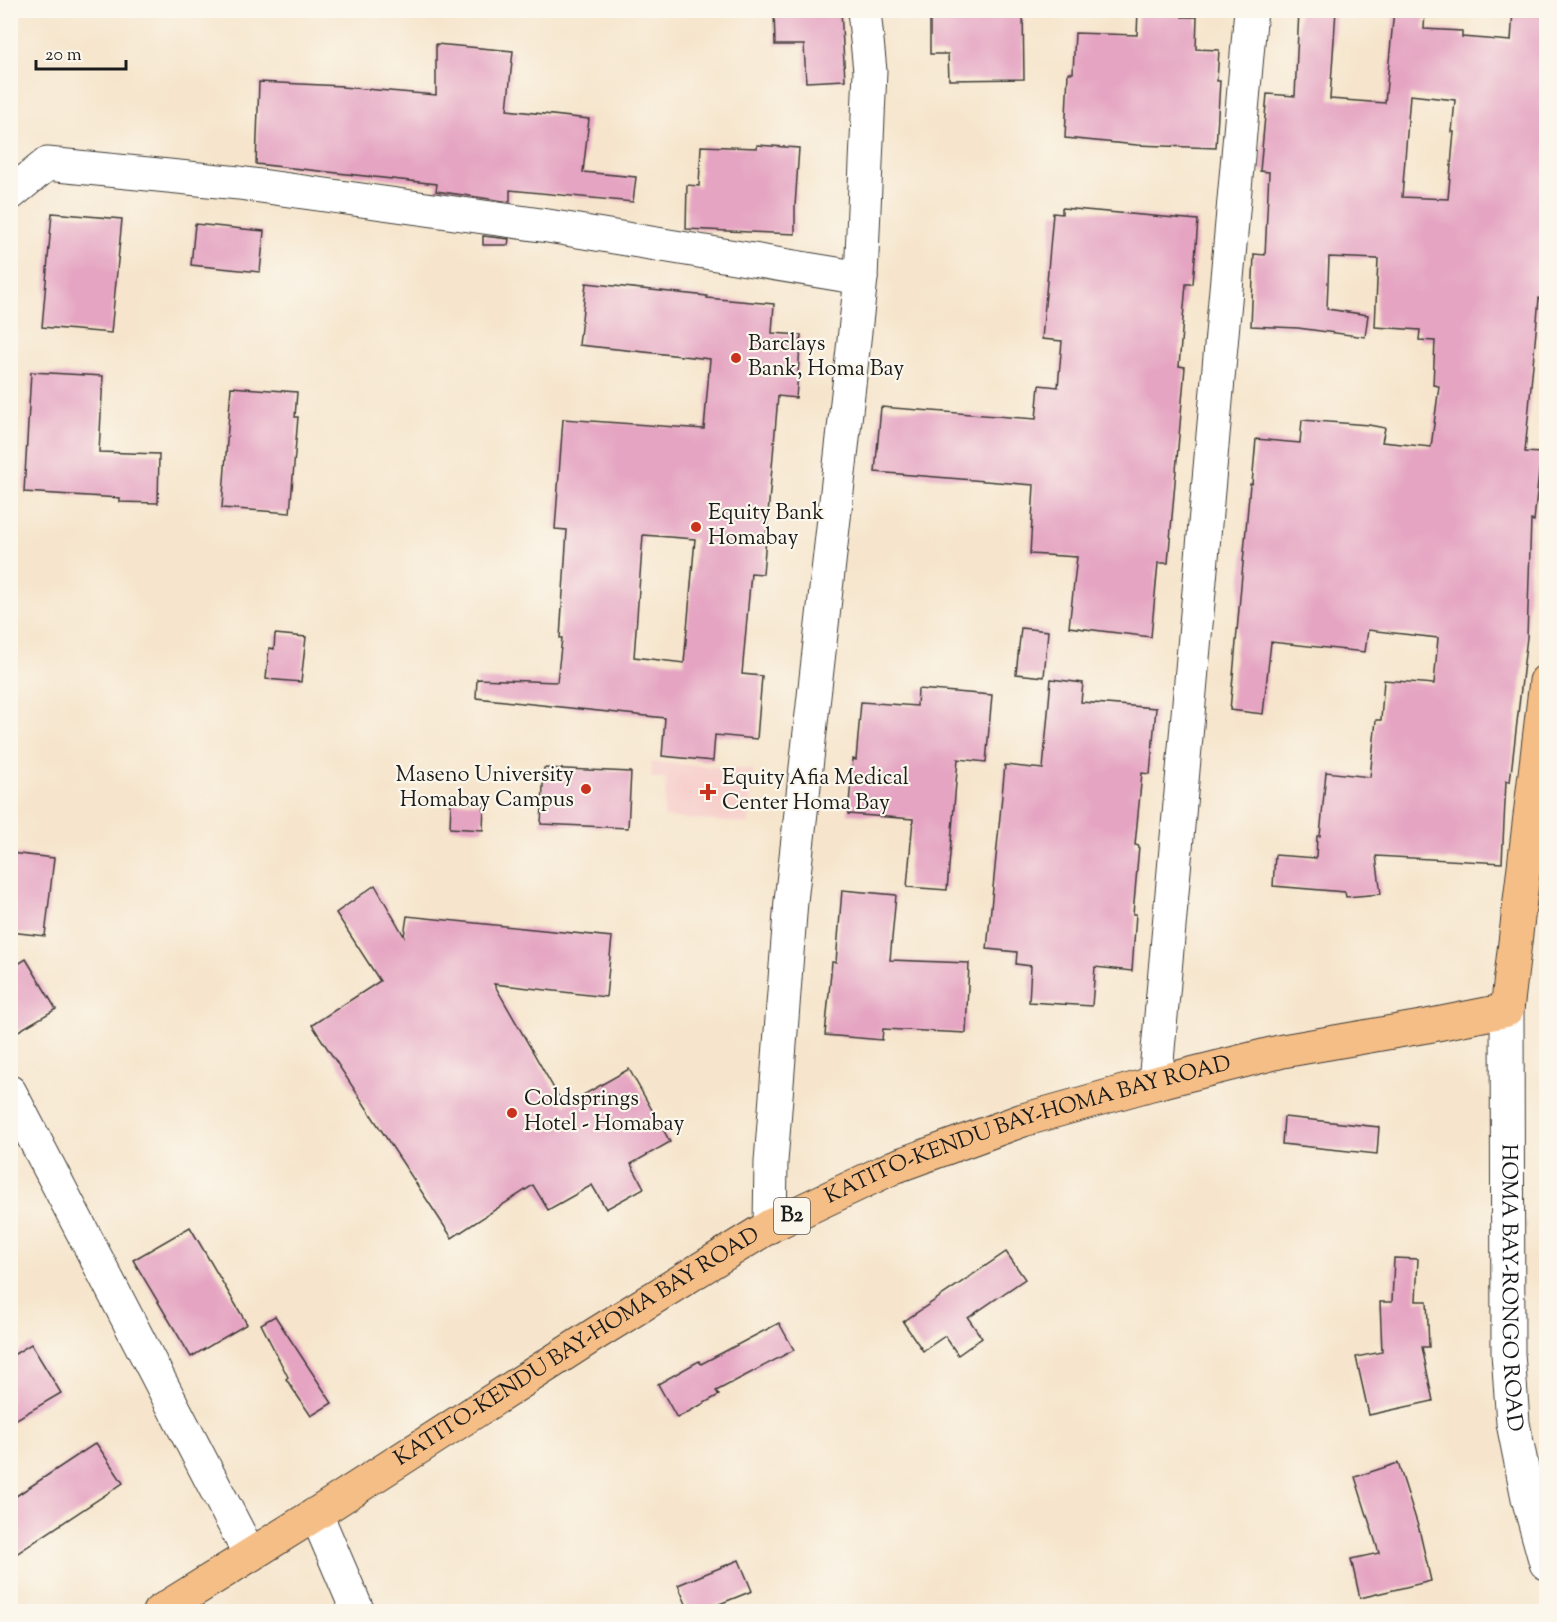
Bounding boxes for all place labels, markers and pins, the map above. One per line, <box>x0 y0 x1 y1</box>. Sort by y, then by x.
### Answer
place label: Barclays Bank, Homa Bay <box>748 329 904 386</box>
marker: Barclays Bank, Homa Bay <box>729 351 743 365</box>
place label: Equity Bank Homabay <box>708 498 824 555</box>
marker: Equity Bank Homabay <box>689 520 703 534</box>
place label: Maseno University Homabay Campus <box>396 760 574 817</box>
place label: Equity Afia Medical Center Homa Bay <box>722 763 909 820</box>
marker: Maseno University Homabay Campus <box>579 782 593 796</box>
marker: Equity Afia Medical Center Homa Bay <box>699 783 717 801</box>
place label: Coldsprings Hotel - Homabay <box>524 1084 684 1141</box>
marker: Coldsprings Hotel - Homabay <box>505 1106 519 1120</box>

